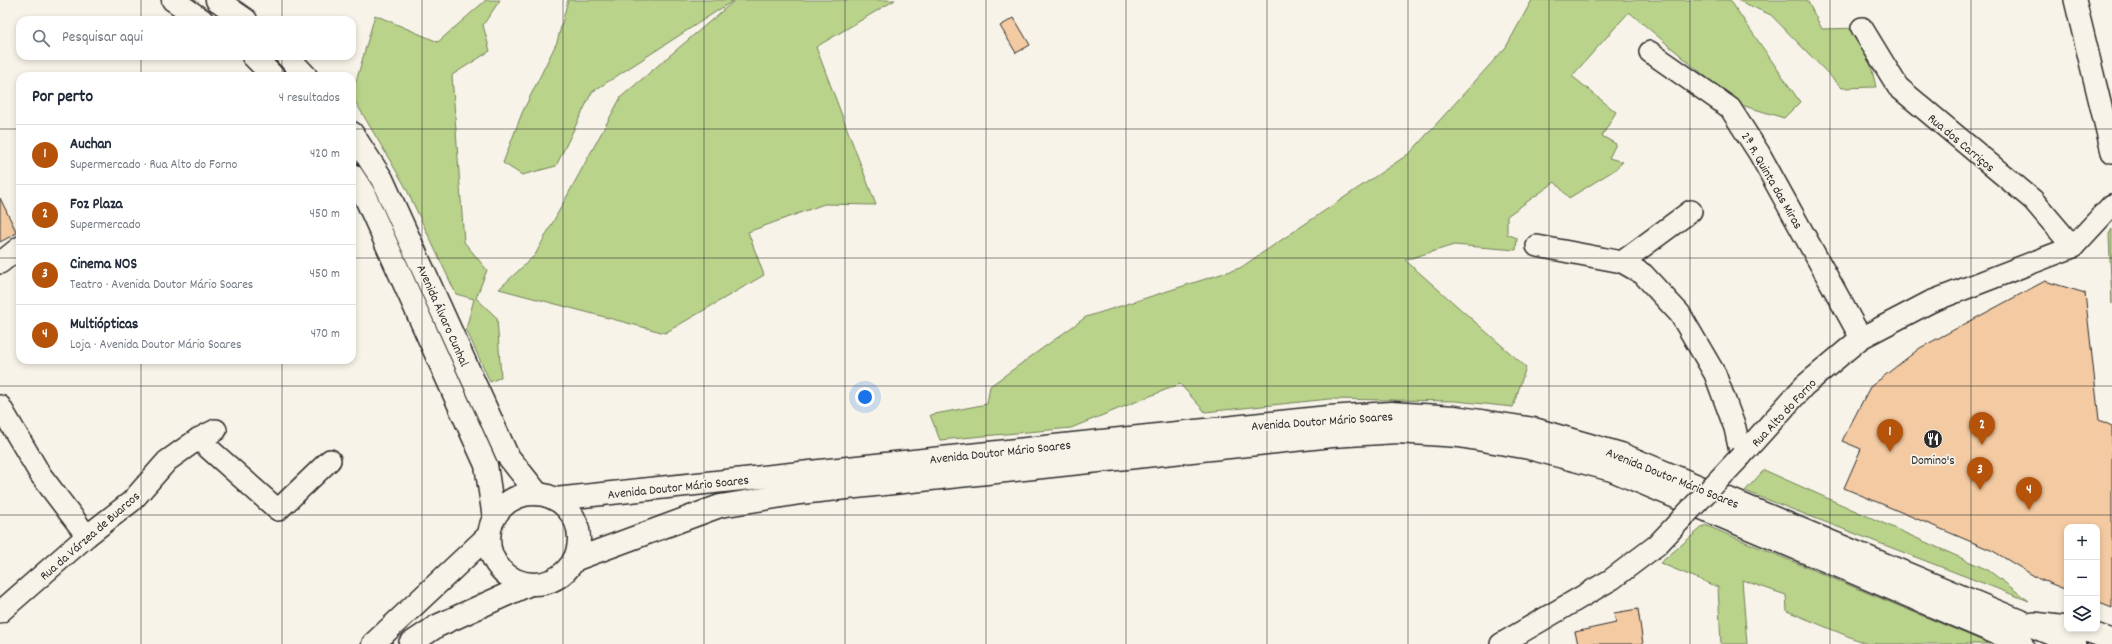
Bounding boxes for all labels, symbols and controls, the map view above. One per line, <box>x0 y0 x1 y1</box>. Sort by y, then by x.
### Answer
search box <box>16 16 356 60</box>
icon: search <box>30 27 52 49</box>
text: Pesquisar aqui <box>62 27 143 49</box>
text: Por perto <box>32 86 93 110</box>
text: 4 resultados <box>279 89 340 108</box>
street label: Rua dos Carriços <box>1923 110 1998 178</box>
street label: 2ª R. Quinta das Miras <box>1735 129 1806 233</box>
text: Auchan <box>70 134 112 156</box>
text: 1 <box>44 145 46 164</box>
text: 420 m <box>310 145 340 164</box>
text: Supermercado · Rua Alto do Forno <box>70 156 237 175</box>
text: Foz Plaza <box>70 194 123 216</box>
text: 2 <box>42 205 48 224</box>
text: 450 m <box>310 205 340 224</box>
text: Supermercado <box>70 216 141 235</box>
text: Cinema NOS <box>70 254 137 276</box>
street label: Avenida Álvaro Cunhal <box>411 262 473 370</box>
text: 3 <box>42 265 48 284</box>
text: 450 m <box>310 265 340 284</box>
text: Teatro · Avenida Doutor Mário Soares <box>70 276 253 295</box>
text: Multiópticas <box>70 314 138 336</box>
text: 4 <box>42 325 48 344</box>
text: 470 m <box>311 325 340 344</box>
text: Loja · Avenida Doutor Mário Soares <box>70 336 242 355</box>
street label: Rua Alto do Forno <box>1748 375 1822 452</box>
your location <box>855 387 875 407</box>
street label: Avenida Doutor Mário Soares <box>1251 408 1394 437</box>
pin: 2 <box>1969 412 1995 445</box>
pin: 1 <box>1877 419 1903 452</box>
restaurant icon: Domino's <box>1922 428 1944 450</box>
street label: Avenida Doutor Mário Soares <box>929 437 1072 470</box>
street label: Avenida Doutor Mário Soares <box>1603 444 1741 515</box>
place label: Domino's <box>1911 452 1955 471</box>
pin: 3 <box>1967 457 1993 490</box>
street label: Avenida Doutor Mário Soares <box>607 472 750 505</box>
pin: 4 <box>2016 477 2042 510</box>
street label: Rua da Várzea de Buarcos <box>36 488 145 586</box>
map controls <box>2064 524 2100 632</box>
button: + <box>2064 524 2100 560</box>
button: − <box>2064 560 2100 596</box>
button: layers <box>2064 596 2100 632</box>

